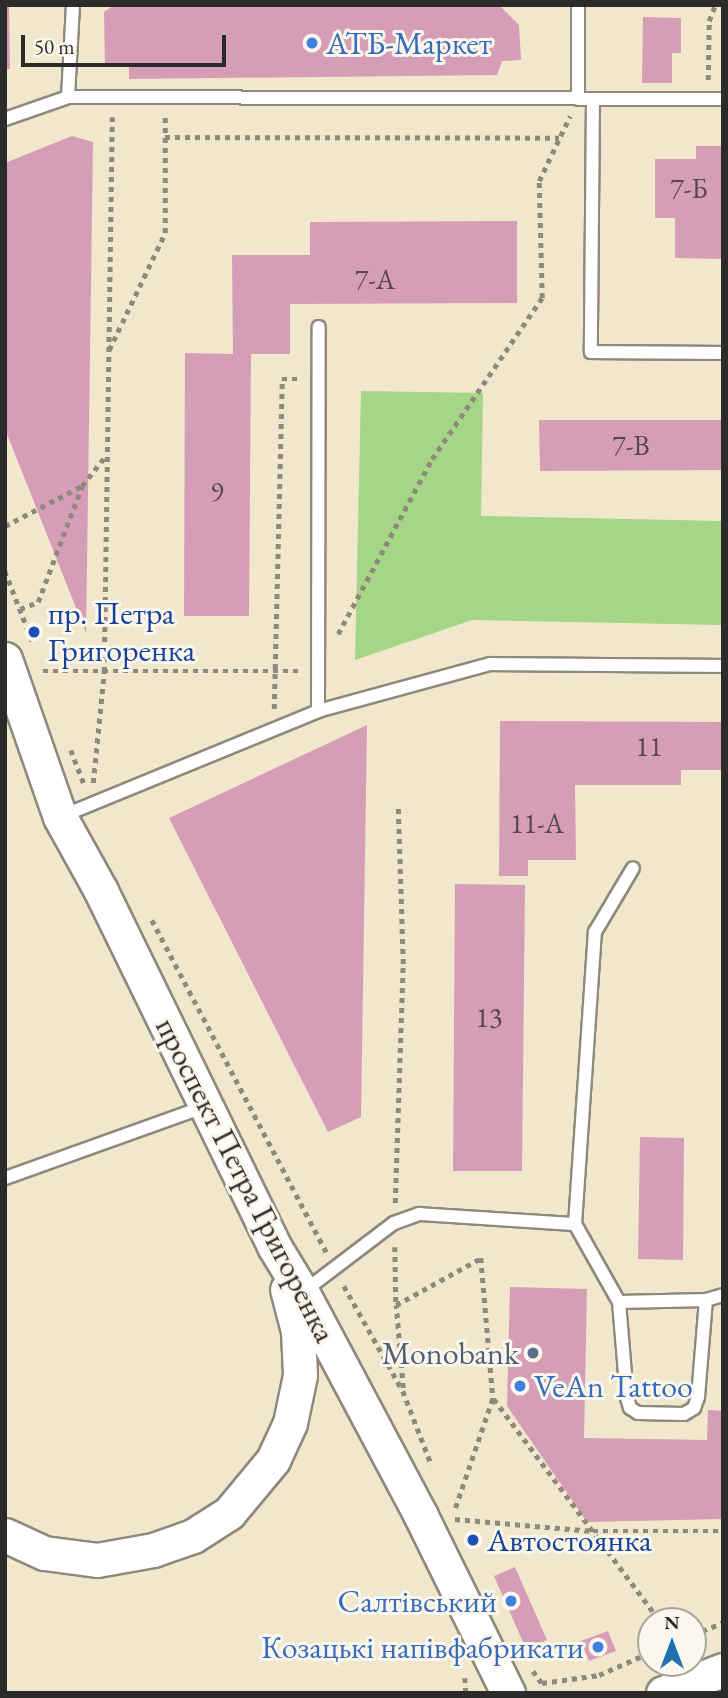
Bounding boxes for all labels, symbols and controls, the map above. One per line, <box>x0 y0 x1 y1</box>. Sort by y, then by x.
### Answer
scale bar <box>24 21 229 65</box>
place label: АТБ-Маркет <box>326 24 492 62</box>
text: 50 m <box>34 33 75 60</box>
marker: АТБ-Маркет <box>304 35 320 51</box>
house number: 7-Б <box>670 171 708 205</box>
house number: 7-А <box>355 262 395 296</box>
house number: 7-В <box>612 428 650 462</box>
house number: 9 <box>210 474 224 508</box>
place label: пр. Петра Григоренка <box>48 595 195 670</box>
marker: пр. Петра Григоренка <box>26 624 42 640</box>
house number: 11 <box>636 729 662 763</box>
house number: 11-А <box>510 806 564 840</box>
house number: 13 <box>476 1000 502 1034</box>
street label: проспект Петра Григоренка <box>147 1011 345 1349</box>
place label: Monobank <box>382 1334 519 1372</box>
marker: Monobank <box>525 1345 541 1361</box>
place label: VeAn Tattoo <box>534 1367 693 1405</box>
marker: VeAn Tattoo <box>512 1378 528 1394</box>
place label: Автостоянка <box>487 1521 652 1559</box>
marker: Автостоянка <box>465 1532 481 1548</box>
place label: Салтівський <box>338 1582 497 1620</box>
marker: Салтівський <box>503 1593 519 1609</box>
north arrow <box>637 1607 707 1677</box>
text: N <box>664 1610 680 1635</box>
place label: Козацькі напівфабрикати <box>261 1628 584 1666</box>
marker: Козацькі напівфабрикати <box>590 1639 606 1655</box>

